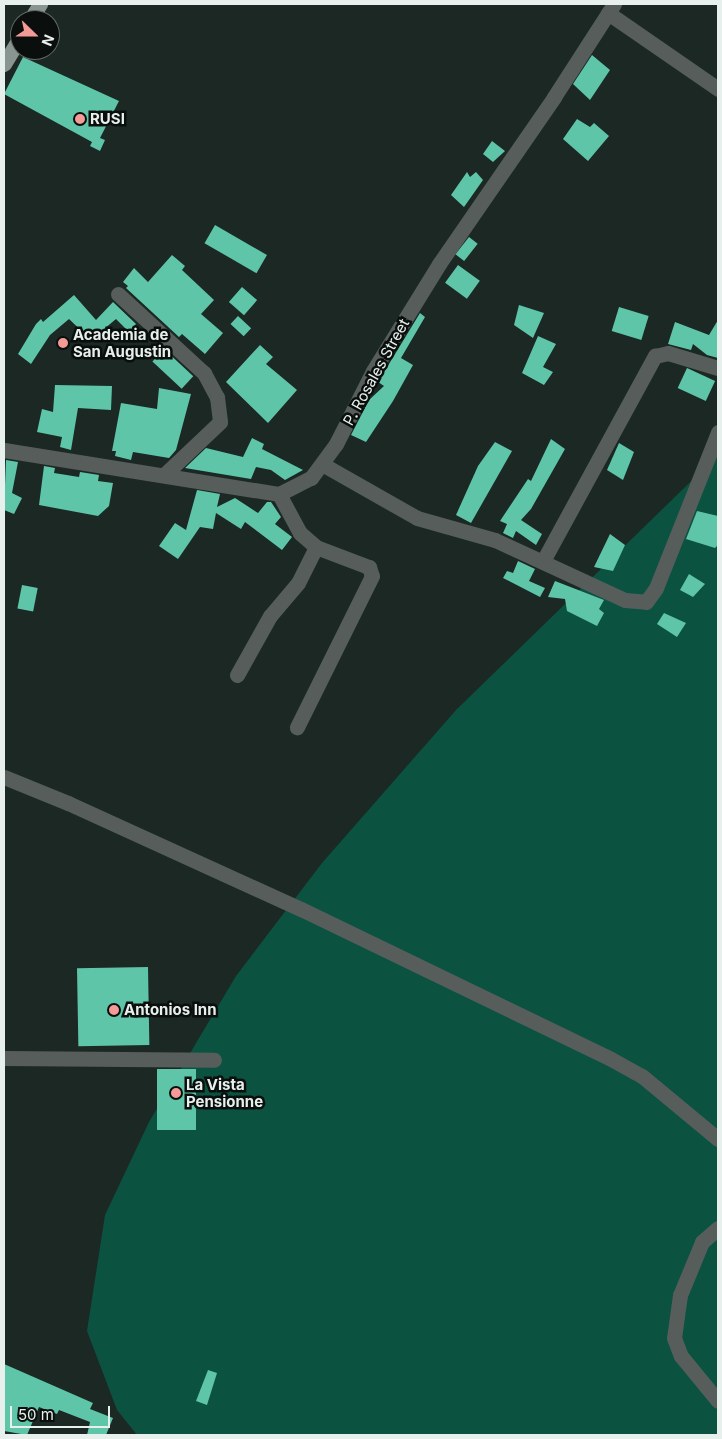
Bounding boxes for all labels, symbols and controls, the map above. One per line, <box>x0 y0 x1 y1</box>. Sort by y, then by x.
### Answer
north arrow <box>10 10 60 60</box>
text: N <box>39 32 58 49</box>
place label: RUSI <box>90 110 125 128</box>
marker: RUSI <box>74 113 86 125</box>
street label: P. Rosales Street <box>339 315 413 429</box>
place label: Academia de San Augustin <box>73 325 171 360</box>
marker: Academia de San Augustin <box>57 337 69 349</box>
place label: Antonios Inn <box>124 1001 217 1019</box>
marker: Antonios Inn <box>108 1004 120 1016</box>
place label: La Vista Pensionne <box>186 1075 263 1110</box>
marker: La Vista Pensionne <box>170 1087 182 1099</box>
scale bar <box>12 1396 112 1428</box>
text: 50 m <box>18 1405 54 1424</box>

